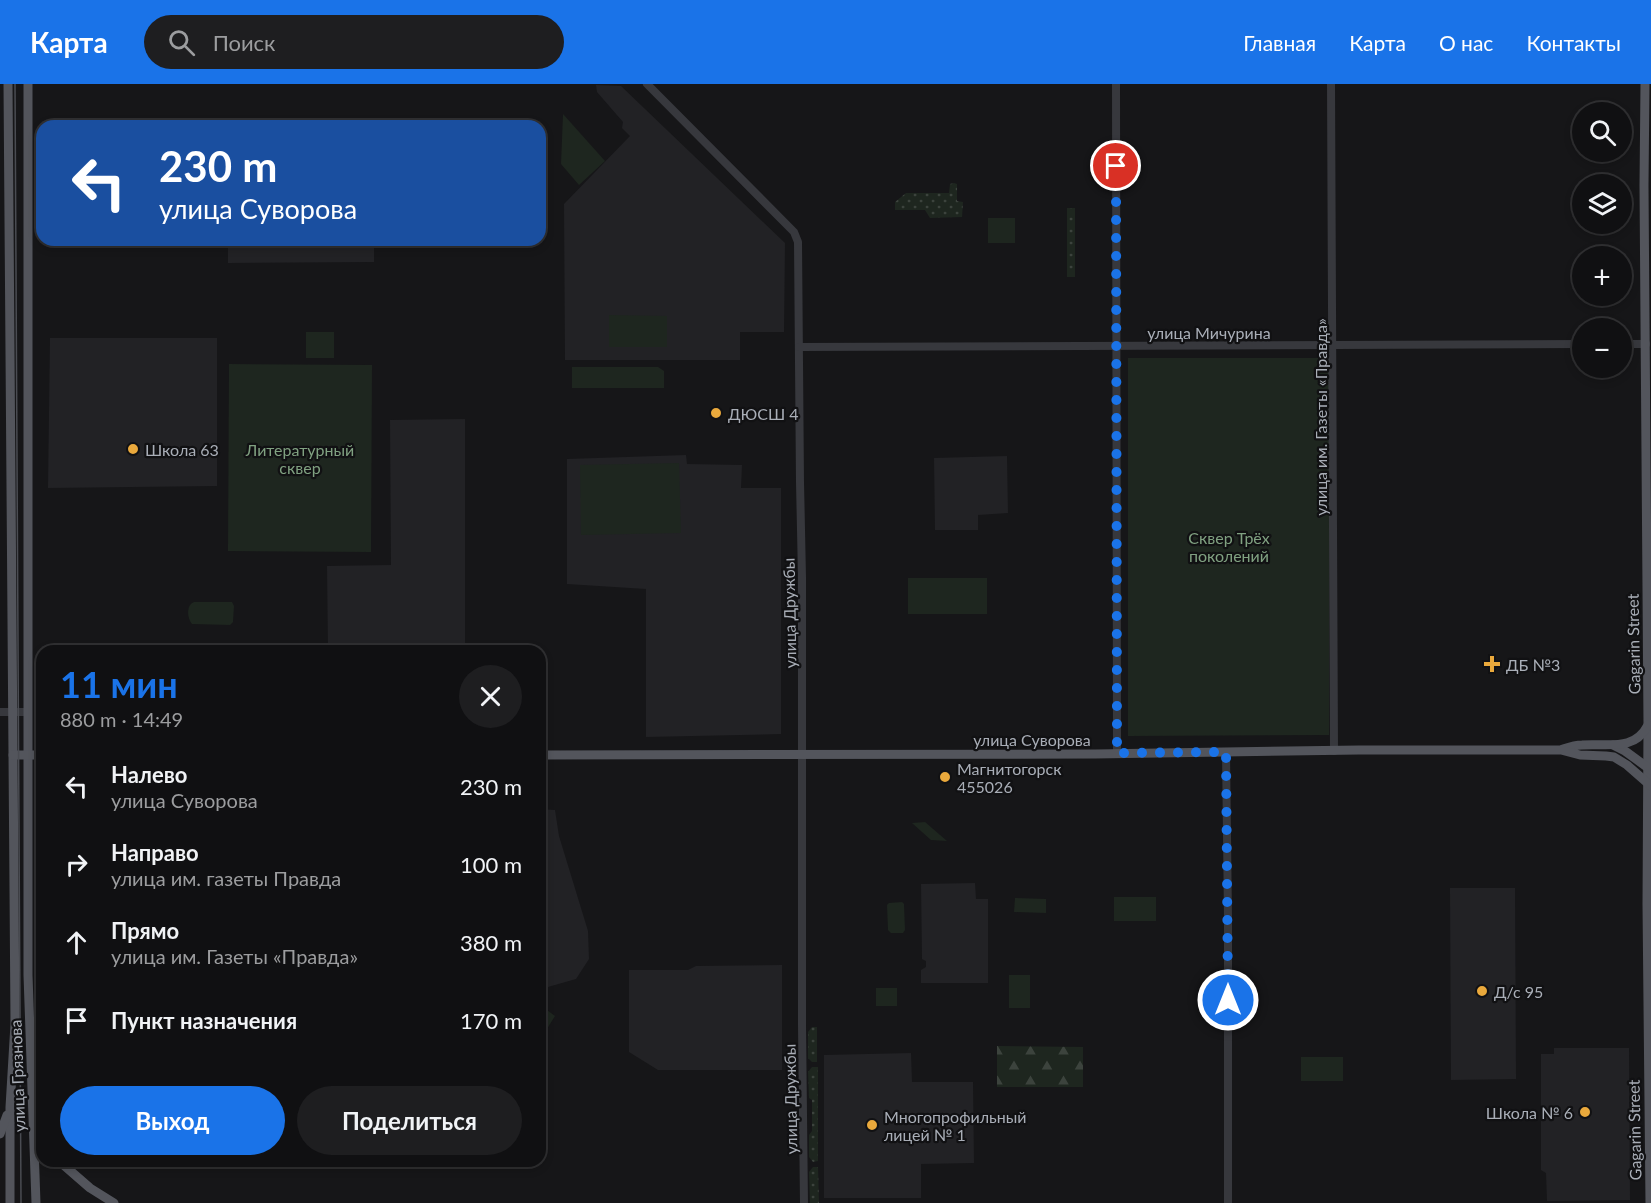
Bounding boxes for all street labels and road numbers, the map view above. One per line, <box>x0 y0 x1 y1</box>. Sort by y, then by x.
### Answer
street label: улица им. Газеты «Правда» <box>1311 318 1330 516</box>
street label: улица Мичурина <box>1147 323 1271 342</box>
street label: улица Дружбы <box>779 558 799 668</box>
street label: Gagarin Street <box>1623 593 1643 695</box>
street label: улица Суворова <box>973 730 1091 749</box>
street label: улица Грязнова <box>6 1019 28 1133</box>
street label: улица Дружбы <box>780 1044 800 1154</box>
street label: Gagarin Street <box>1624 1079 1644 1181</box>

